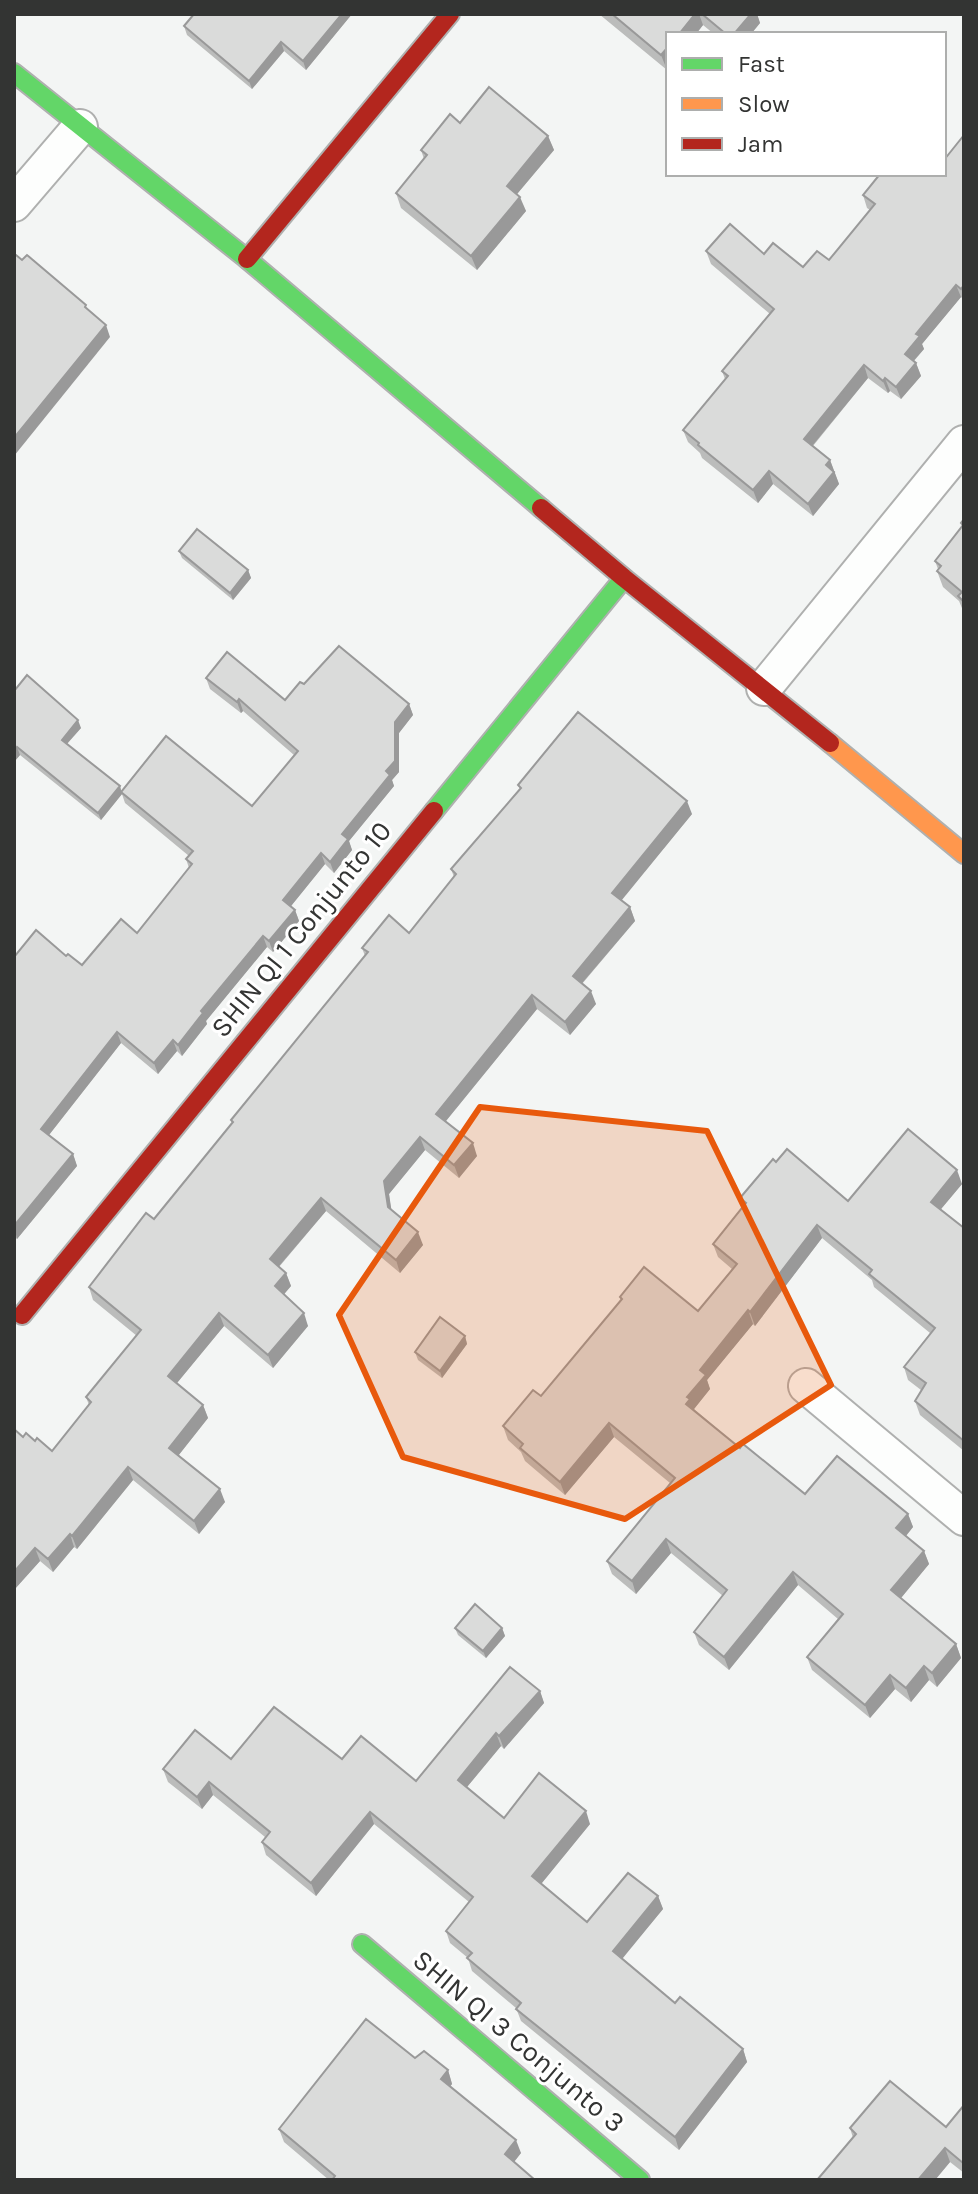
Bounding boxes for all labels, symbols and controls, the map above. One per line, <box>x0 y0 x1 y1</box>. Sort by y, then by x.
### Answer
legend <box>666 32 946 176</box>
text: Fast <box>738 50 785 78</box>
text: Slow <box>738 90 790 118</box>
text: Jam <box>738 130 783 158</box>
street label: SHIN QI 1 Conjunto 10 <box>204 814 398 1044</box>
street label: SHIN QI 3 Conjunto 3 <box>406 1943 632 2139</box>

